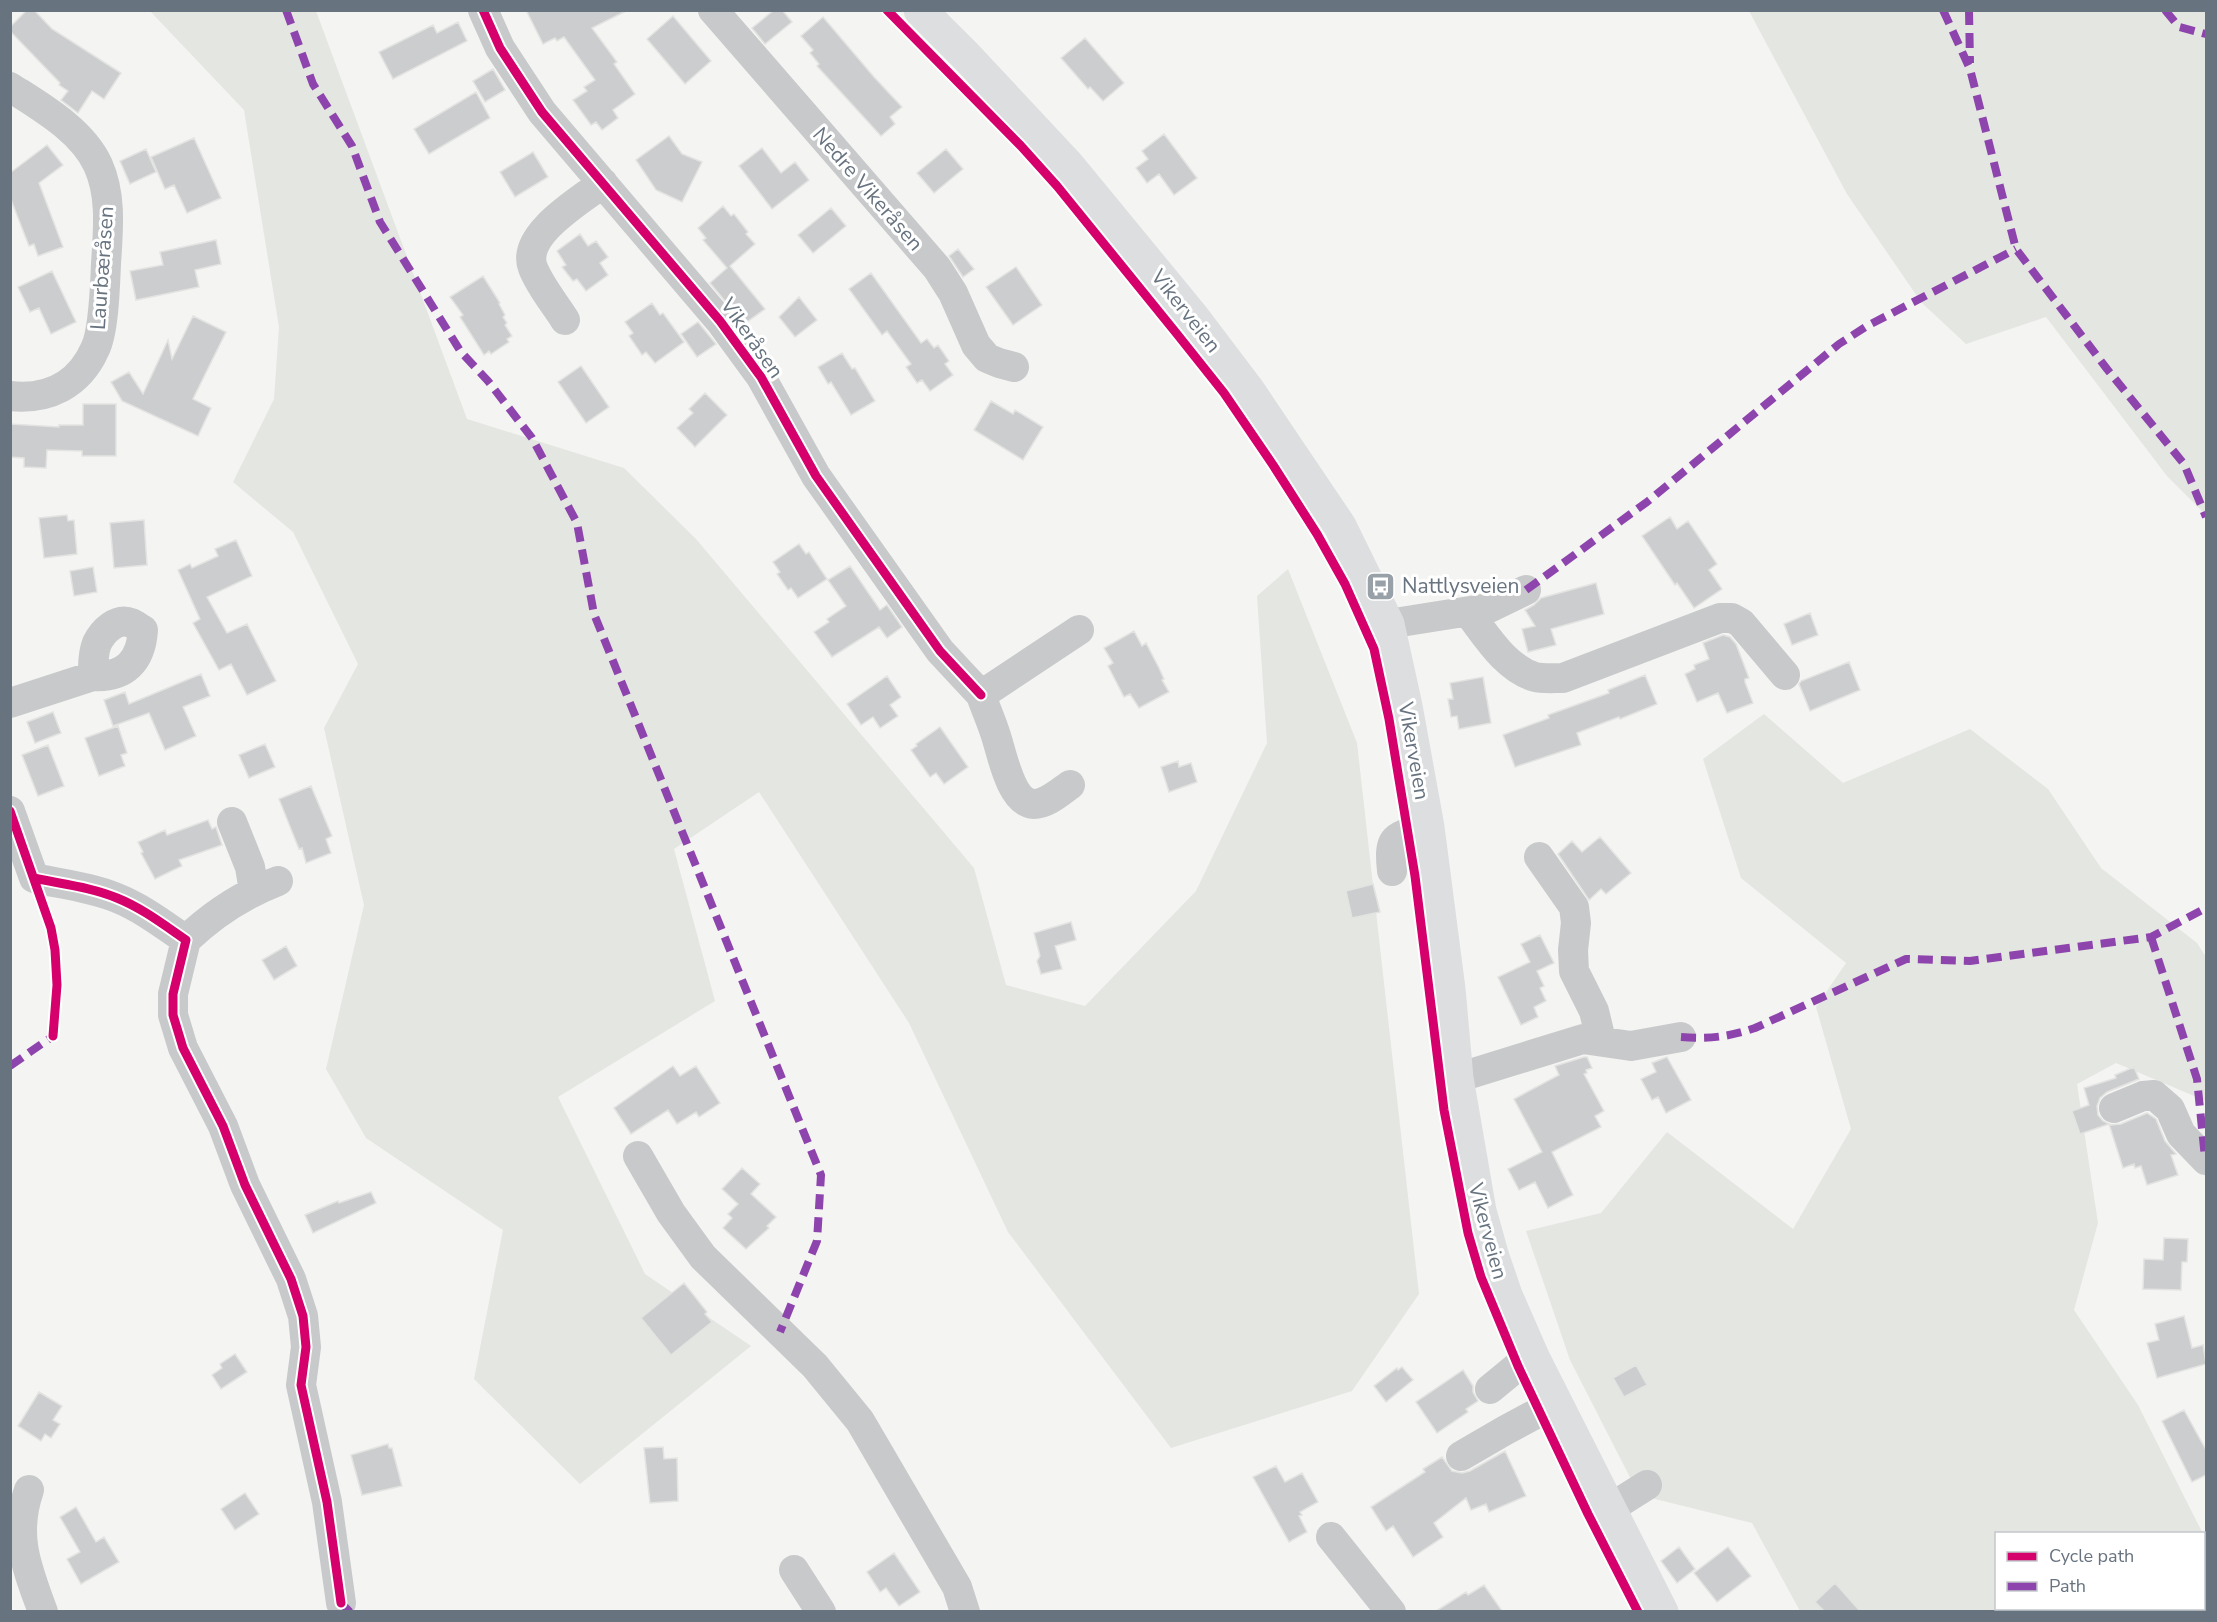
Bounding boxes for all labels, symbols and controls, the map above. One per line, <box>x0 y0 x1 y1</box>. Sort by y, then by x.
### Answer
street label: Nedre Vikeråsen <box>806 121 930 257</box>
street label: Laurbæråsen <box>84 205 120 331</box>
street label: Vikerveien <box>1144 263 1227 359</box>
street label: Vikeråsen <box>713 291 790 384</box>
bus stop icon: Nattlysveien <box>1365 570 1397 602</box>
place label: Nattlysveien <box>1402 572 1519 600</box>
street label: Vikerveien <box>1391 699 1436 802</box>
street label: Vikerveien <box>1461 1179 1514 1282</box>
legend <box>1995 1532 2205 1610</box>
text: Cycle path <box>2049 1544 2134 1568</box>
text: Path <box>2049 1574 2086 1598</box>

